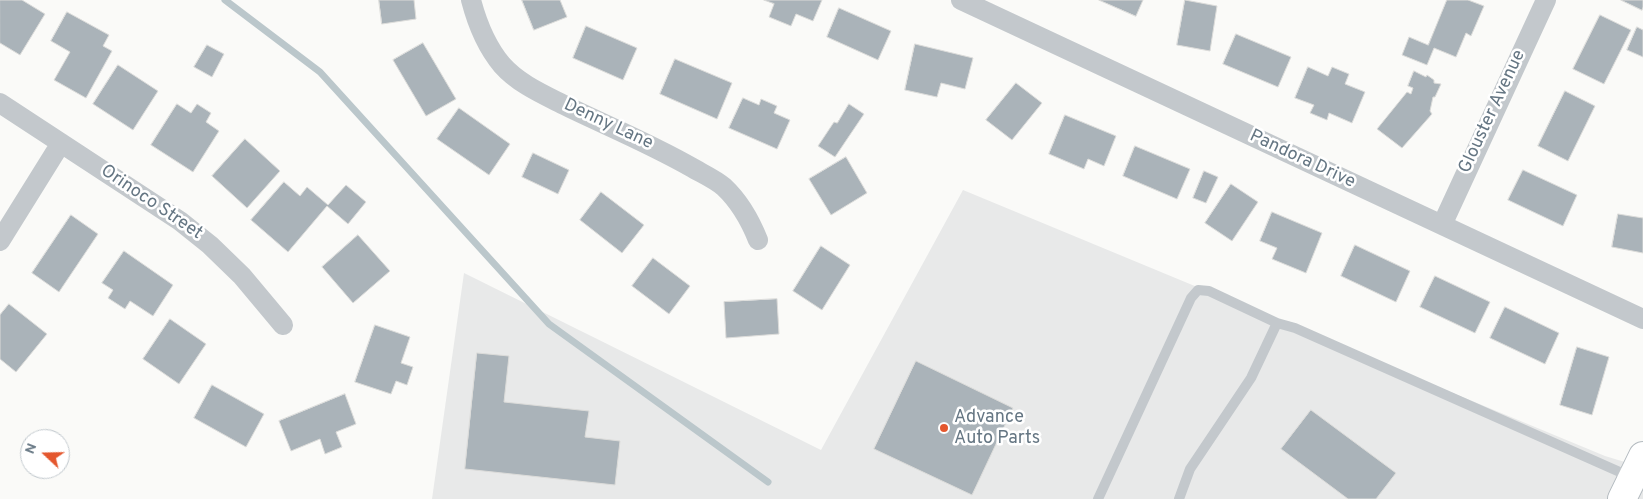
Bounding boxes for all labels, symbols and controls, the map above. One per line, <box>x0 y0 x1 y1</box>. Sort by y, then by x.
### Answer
street label: Glouster Avenue <box>1455 47 1531 177</box>
street label: Denny Lane <box>560 95 656 155</box>
street label: Pandora Drive <box>1246 126 1358 194</box>
street label: Orinoco Street <box>96 161 206 245</box>
place label: Advance Auto Parts <box>954 407 1040 449</box>
marker: Advance Auto Parts <box>938 422 950 434</box>
north arrow <box>20 429 70 479</box>
text: N <box>22 441 41 457</box>

